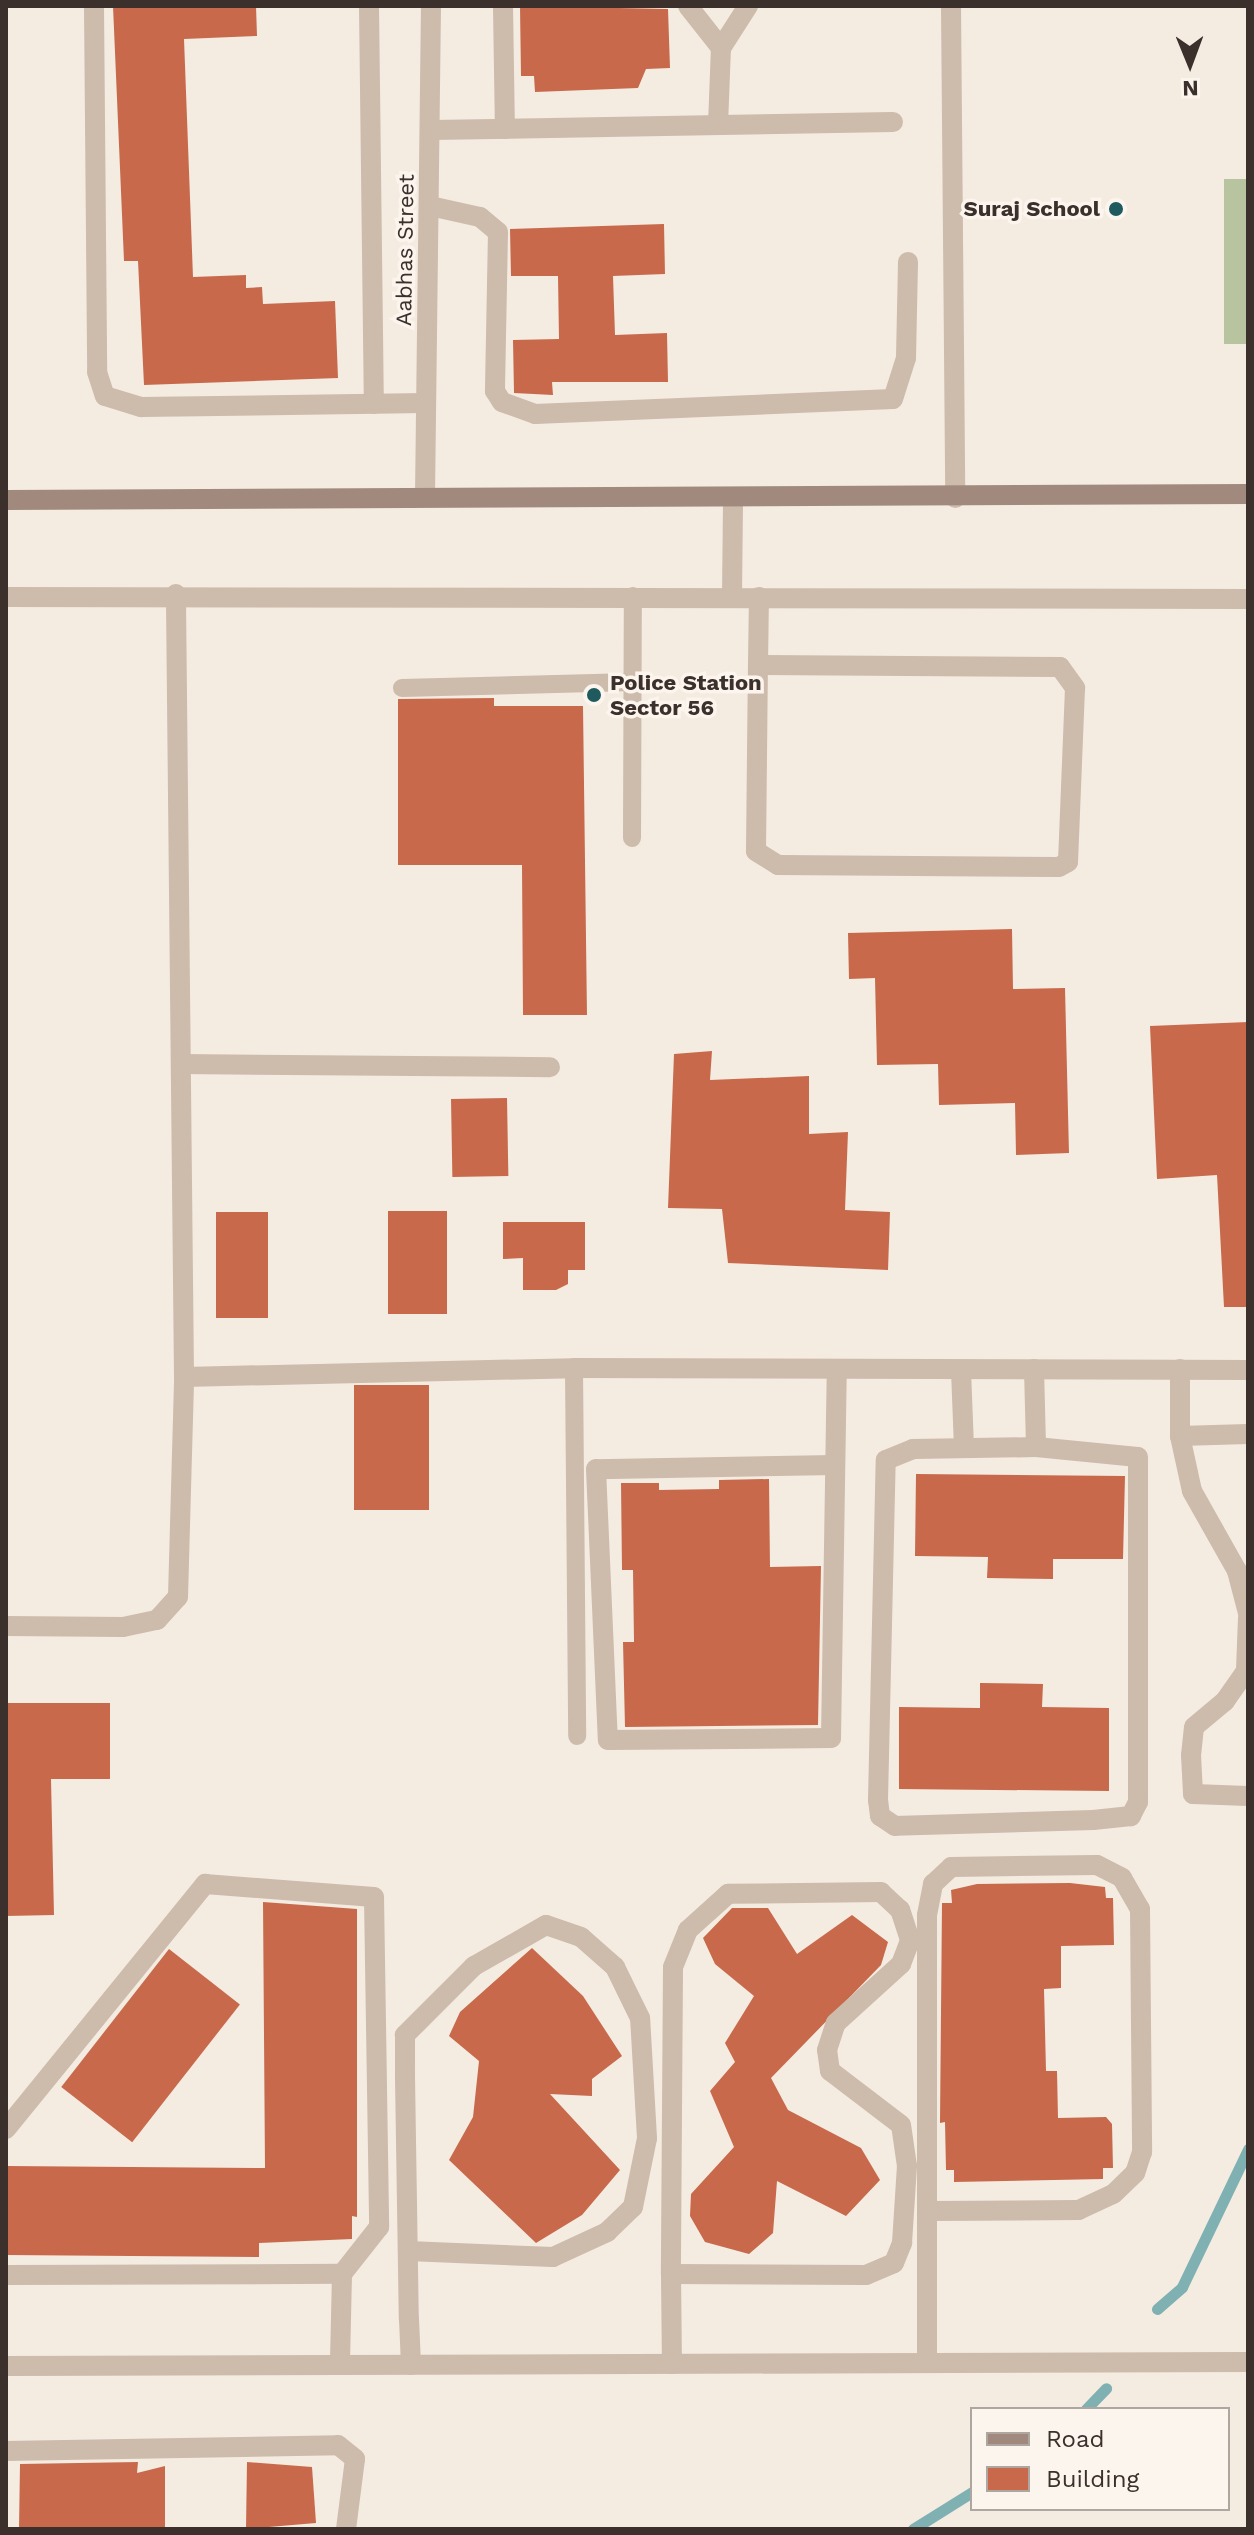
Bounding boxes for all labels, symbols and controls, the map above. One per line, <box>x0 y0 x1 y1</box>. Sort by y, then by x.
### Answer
north arrow <box>1150 24 1230 104</box>
text: N <box>1182 76 1199 101</box>
street label: Aabhas Street <box>390 174 420 326</box>
place label: Suraj School <box>964 196 1100 222</box>
marker: Suraj School <box>1107 200 1125 218</box>
place label: Police Station Sector 56 <box>610 669 762 720</box>
marker: Police Station Sector 56 <box>585 686 603 704</box>
legend <box>970 2407 1230 2511</box>
text: Road <box>1046 2425 1105 2453</box>
text: Building <box>1046 2465 1139 2493</box>

